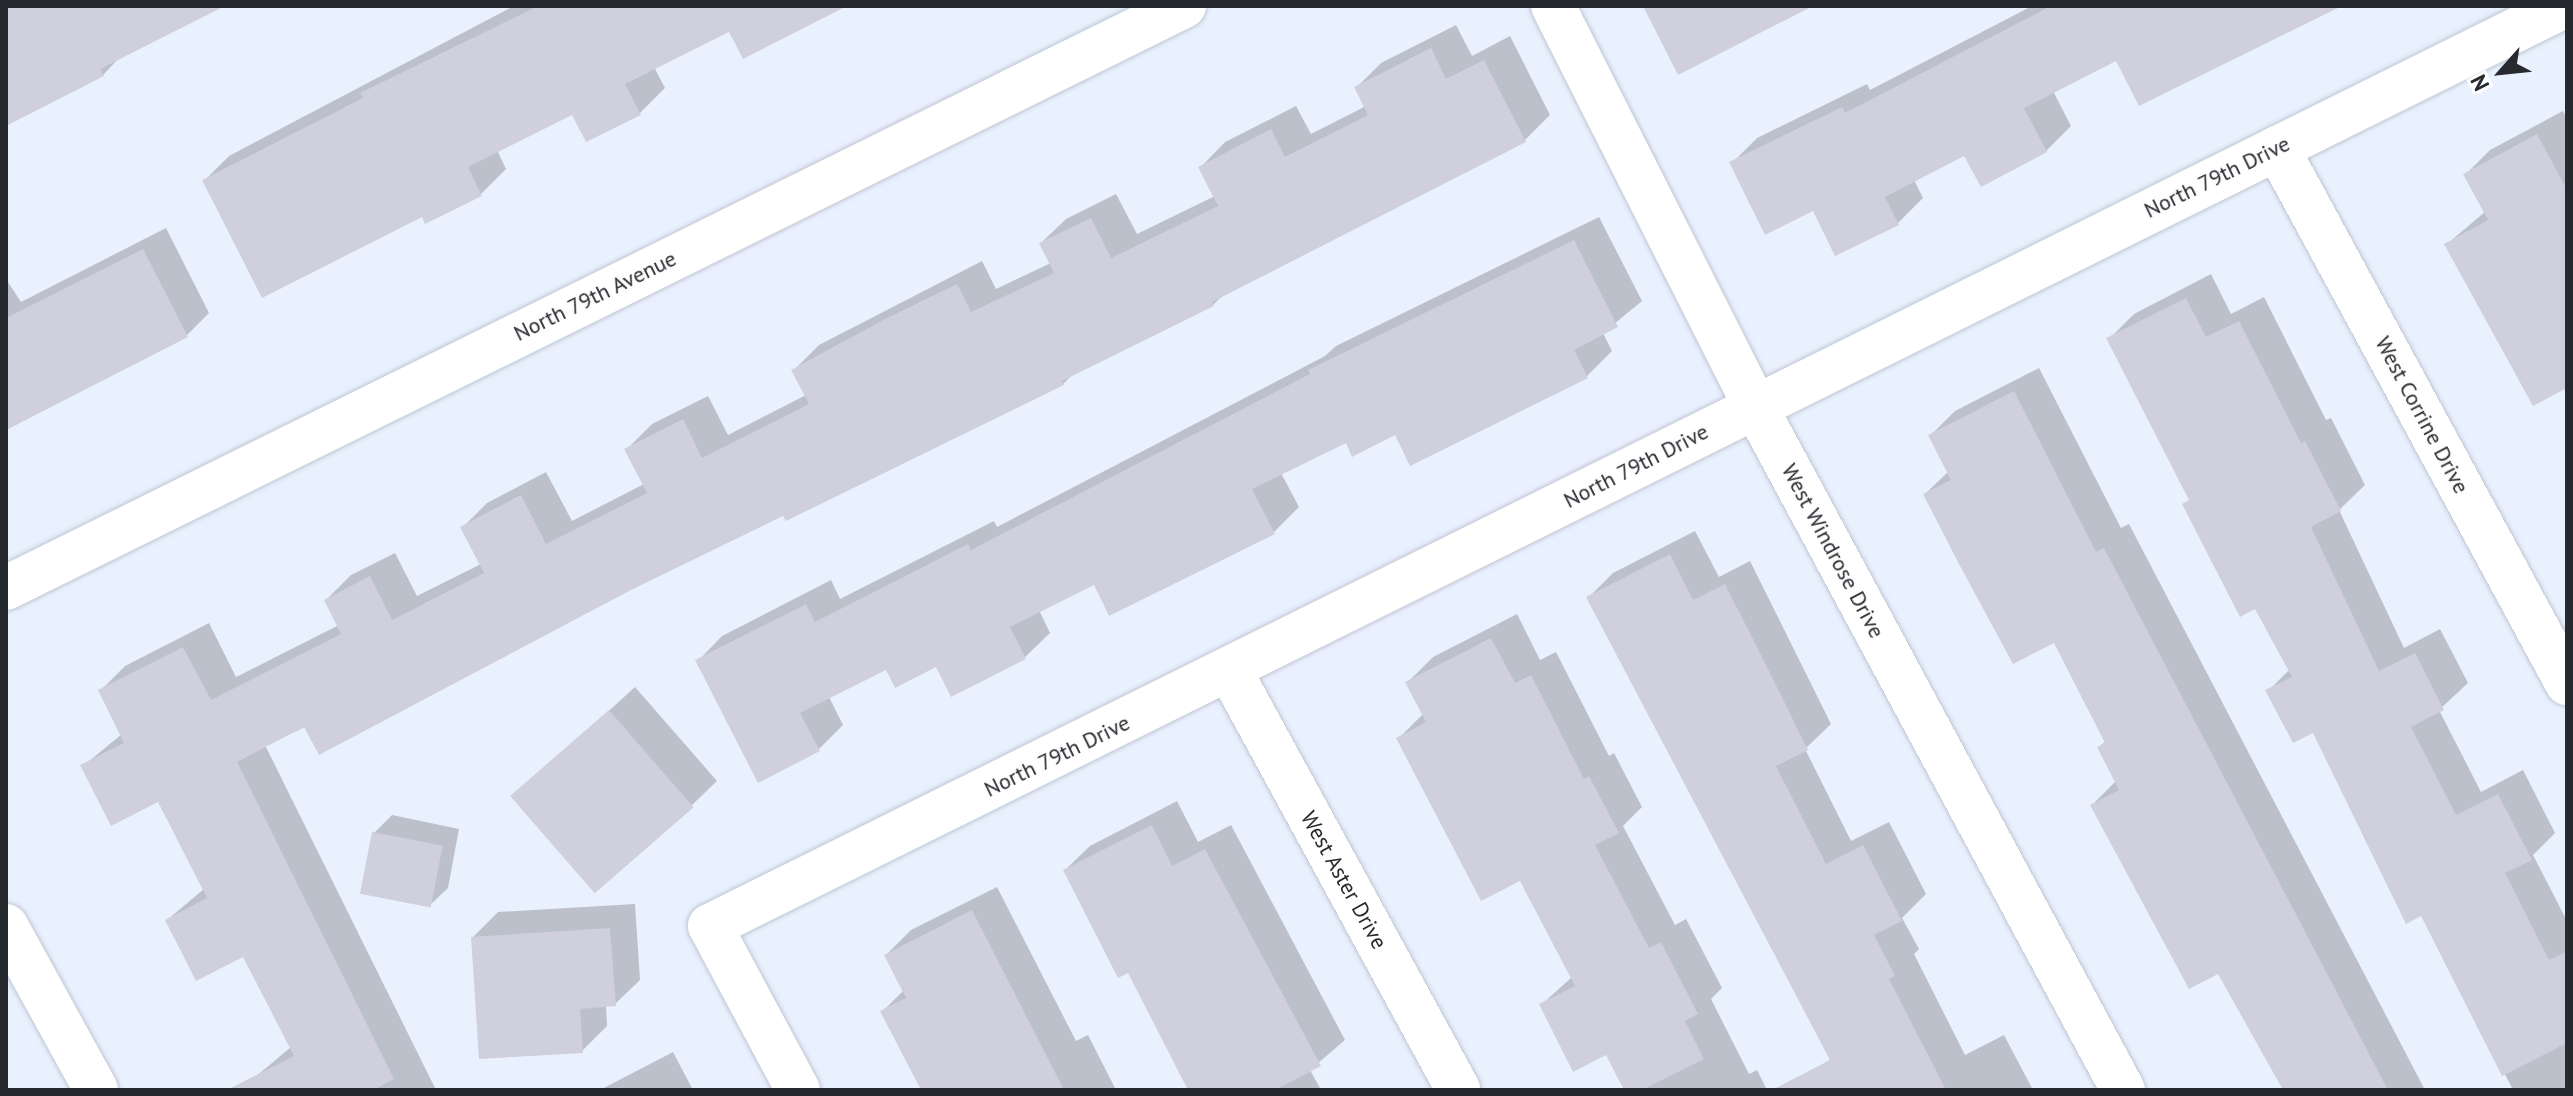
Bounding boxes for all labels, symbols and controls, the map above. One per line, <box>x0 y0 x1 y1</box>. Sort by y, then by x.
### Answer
north arrow <box>2461 32 2541 112</box>
text: N <box>2464 70 2495 96</box>
street label: North 79th Drive <box>2140 130 2294 224</box>
street label: North 79th Avenue <box>509 245 681 347</box>
street label: West Corrine Drive <box>2370 332 2474 498</box>
street label: North 79th Drive <box>1559 418 1713 514</box>
street label: West Windrose Drive <box>1776 459 1890 643</box>
street label: North 79th Drive <box>980 709 1134 803</box>
street label: West Aster Drive <box>1295 806 1393 954</box>

